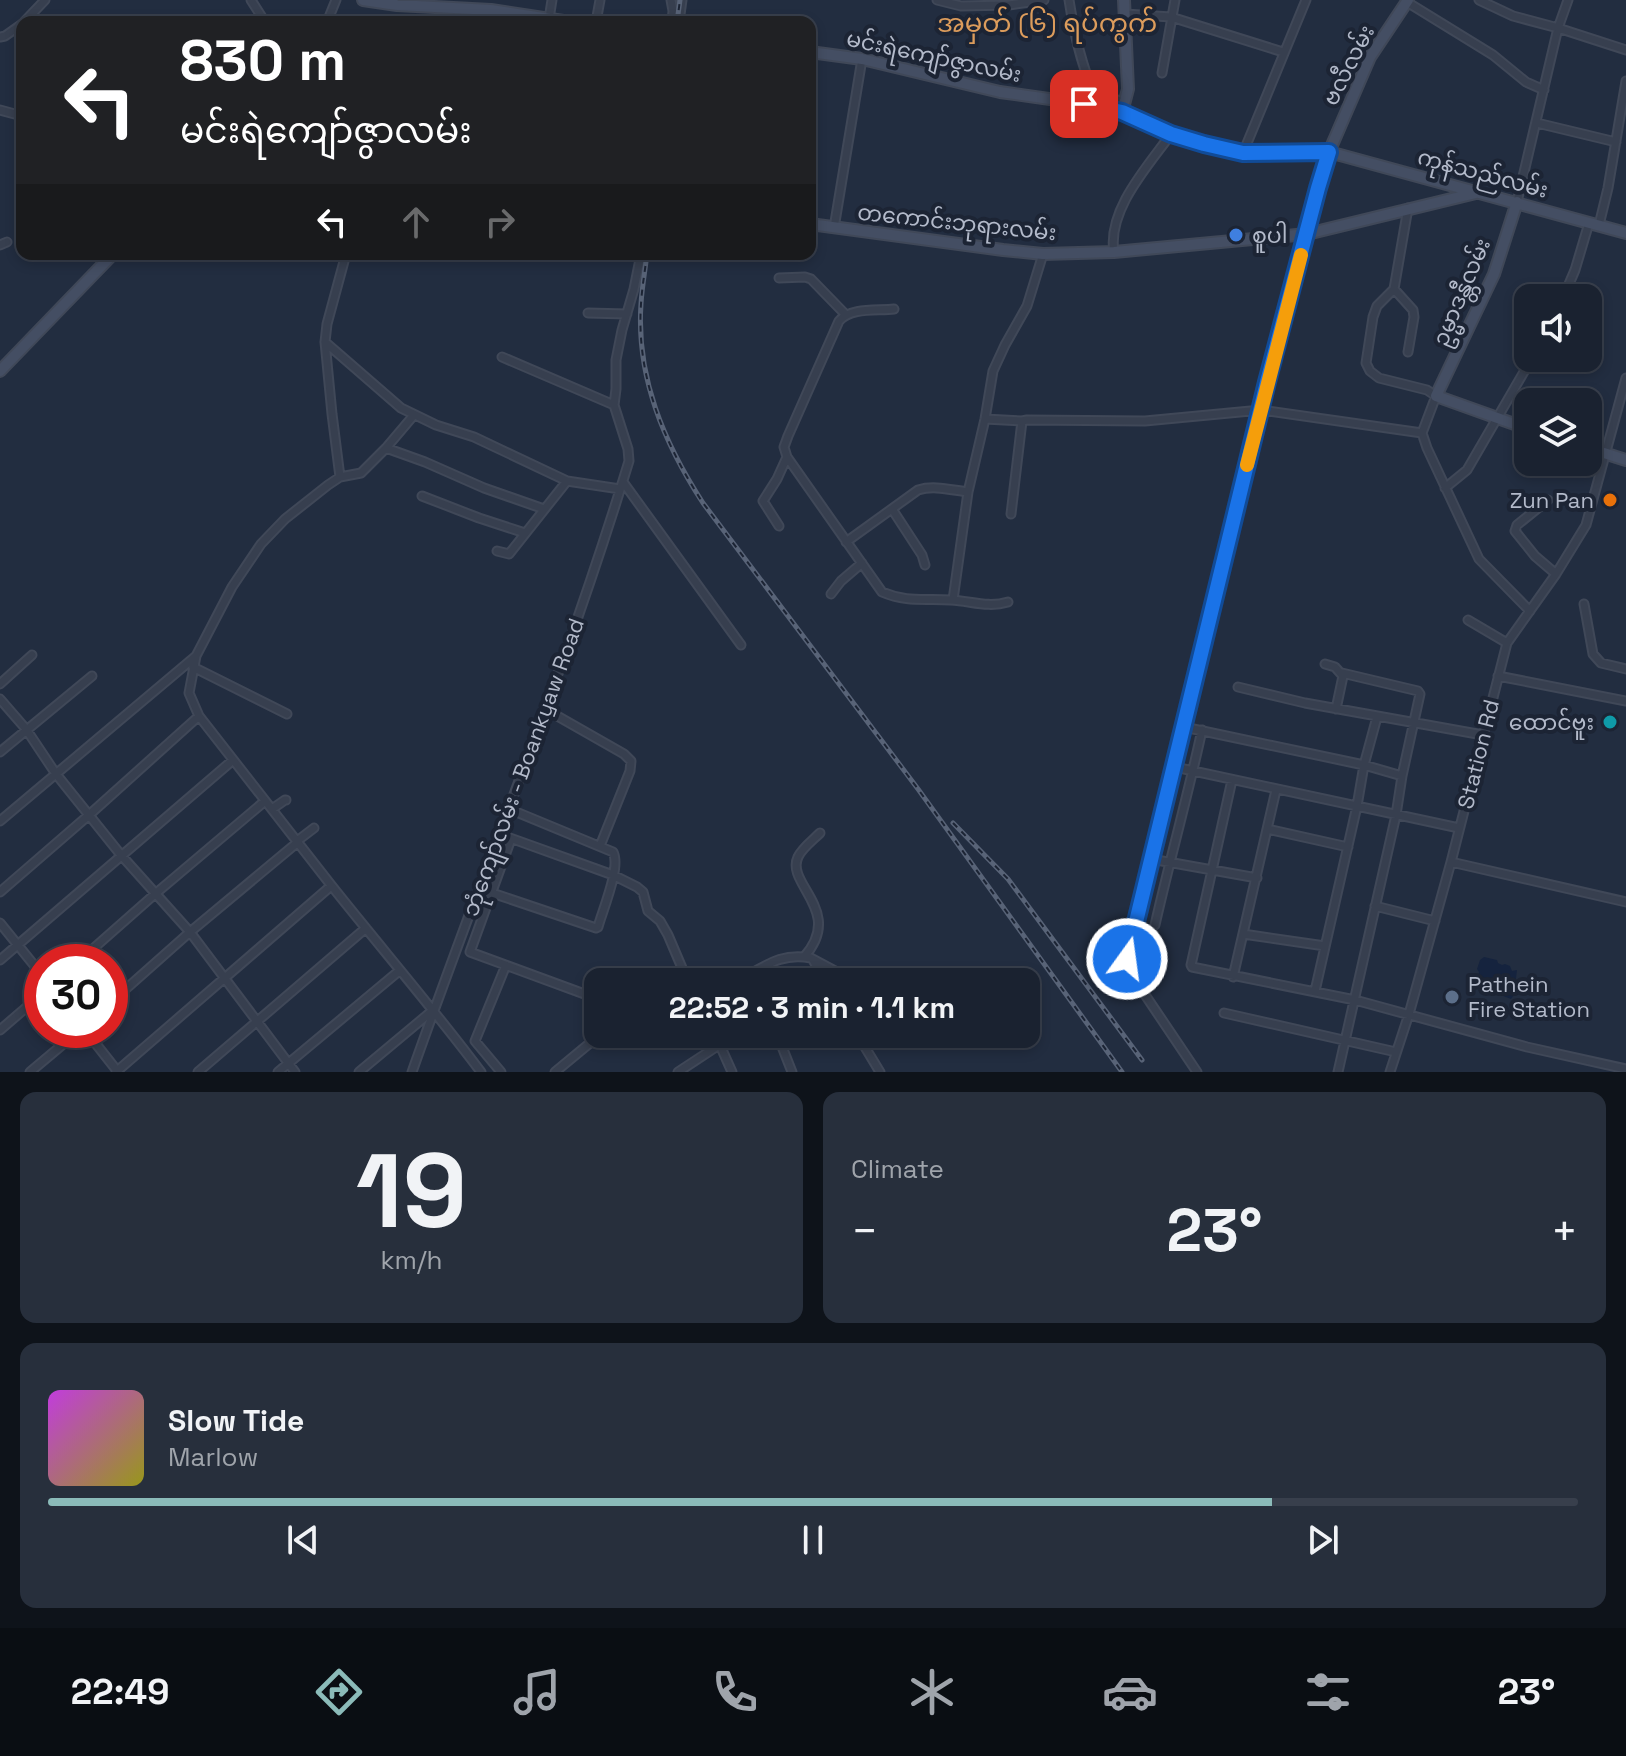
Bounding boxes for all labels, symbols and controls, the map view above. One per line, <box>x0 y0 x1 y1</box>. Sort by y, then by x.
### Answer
district label: အမှတ် (၆) ရပ်ကွက် <box>937 6 1157 44</box>
street label: ဗလီလမ်း <box>1315 19 1380 110</box>
street label: မင်းရဲကျော်ဇွာလမ်း <box>843 23 1024 93</box>
text: 830 m <box>180 25 346 96</box>
icon: left <box>48 48 152 152</box>
pin <box>1050 70 1118 138</box>
icon: arrive <box>1062 82 1106 126</box>
text: မင်းရဲကျော်ဇွာလမ်း <box>180 108 472 154</box>
street label: ကုန်သည်လမ်း <box>1414 141 1551 208</box>
street label: တကောင်းဘုရားလမ်း <box>856 197 1058 250</box>
icon: left <box>310 200 354 244</box>
icon: ahead <box>394 200 438 244</box>
icon: right <box>478 200 522 244</box>
place label: စူပါ <box>1252 221 1288 253</box>
marker: စူပါ <box>1227 226 1245 244</box>
street label: ဥမ္မာဒန္တီလမ်း <box>1425 233 1500 352</box>
map controls <box>1514 284 1602 476</box>
button: sound <box>1514 284 1602 372</box>
button: layers <box>1514 388 1602 476</box>
place label: Zun Pan <box>1510 486 1594 514</box>
marker: Zun Pan <box>1601 491 1619 509</box>
street label: ဘုံကျော်လမ်း - Boankyaw Road <box>455 614 595 922</box>
street label: Station Rd <box>1451 696 1505 812</box>
place label: ထောင်ဗူး <box>1509 707 1594 740</box>
marker: ထောင်ဗူး <box>1601 713 1619 731</box>
position arrow <box>1085 917 1169 1001</box>
speed limit sign: 30 <box>24 944 128 1048</box>
place label: Pathein Fire Station <box>1468 970 1590 1023</box>
text: 22:52 · 3 min · 1.1 km <box>669 988 955 1027</box>
marker: Pathein Fire Station <box>1443 988 1461 1006</box>
text: 19 <box>356 1125 467 1257</box>
text: Climate <box>851 1152 944 1186</box>
text: 23° <box>1167 1192 1262 1269</box>
text: − <box>851 1203 878 1259</box>
text: + <box>1551 1203 1578 1259</box>
text: km/h <box>381 1243 442 1277</box>
text: Slow Tide <box>168 1401 304 1440</box>
text: Marlow <box>168 1440 258 1474</box>
icon: previous <box>281 1518 325 1562</box>
icon: pause <box>791 1518 835 1562</box>
icon: next <box>1301 1518 1345 1562</box>
icon: directions <box>311 1664 367 1720</box>
icon: music <box>509 1664 565 1720</box>
icon: phone <box>707 1664 763 1720</box>
icon: climate <box>904 1664 960 1720</box>
icon: car <box>1102 1664 1158 1720</box>
icon: filters <box>1300 1664 1356 1720</box>
text: 22:49 <box>71 1669 170 1715</box>
text: 23° <box>1498 1669 1555 1715</box>

